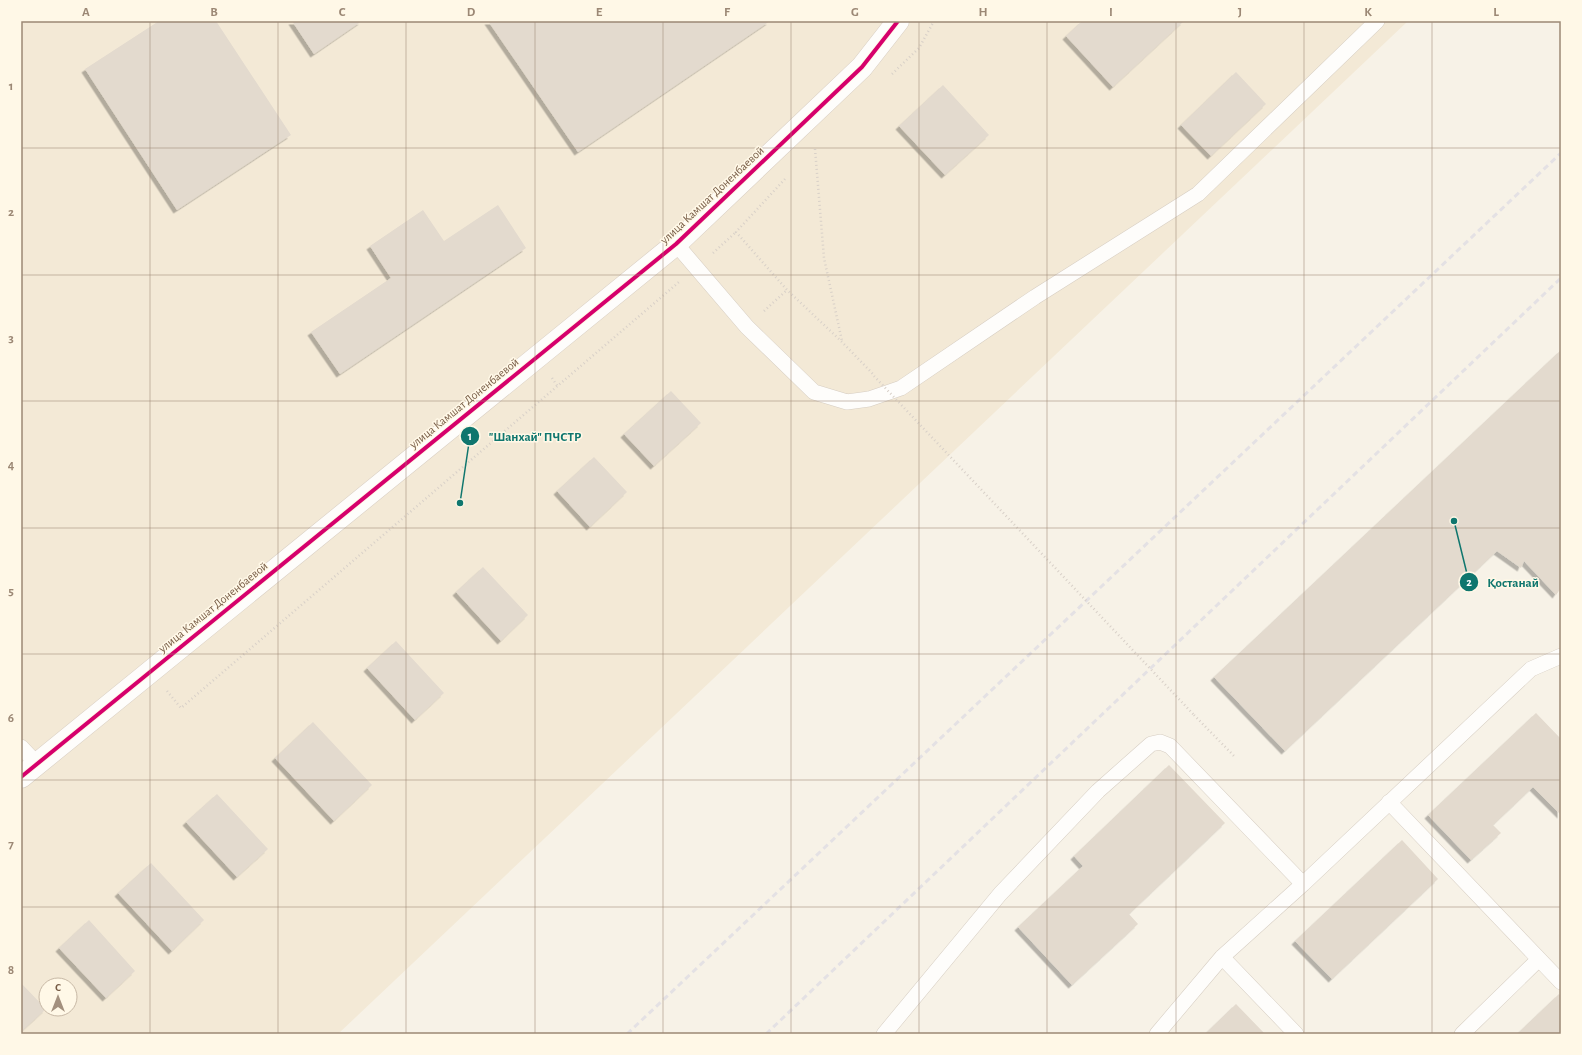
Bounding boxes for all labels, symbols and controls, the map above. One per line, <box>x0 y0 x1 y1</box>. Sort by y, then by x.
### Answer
text: A <box>82 6 90 19</box>
text: B <box>210 6 218 19</box>
text: C <box>339 6 346 19</box>
text: D <box>467 6 476 19</box>
text: E <box>596 6 603 19</box>
text: F <box>724 6 731 19</box>
text: G <box>851 6 859 19</box>
text: H <box>978 6 988 19</box>
text: I <box>1109 6 1113 19</box>
text: J <box>1238 6 1242 19</box>
text: K <box>1364 6 1372 19</box>
text: L <box>1493 6 1499 19</box>
text: 1 <box>9 80 13 93</box>
street label: улица Камшат Доненбаевой <box>657 144 767 247</box>
text: 2 <box>8 206 14 219</box>
text: 3 <box>8 332 14 345</box>
street label: улица Камшат Доненбаевой <box>406 355 521 452</box>
callout: "Шанхай" ПЧСТР <box>460 424 589 449</box>
text: 1 <box>468 430 472 442</box>
text: "Шанхай" ПЧСТР <box>489 431 582 444</box>
text: 4 <box>8 459 15 472</box>
street label: улица Камшат Доненбаевой <box>155 559 270 656</box>
callout: Қостанай <box>1459 570 1546 595</box>
text: 2 <box>1466 576 1472 588</box>
text: Қостанай <box>1487 577 1539 590</box>
text: 5 <box>8 585 14 598</box>
text: 6 <box>8 712 14 725</box>
text: 7 <box>8 838 14 851</box>
text: 8 <box>8 964 14 977</box>
north arrow <box>38 977 78 1017</box>
text: С <box>55 982 61 993</box>

